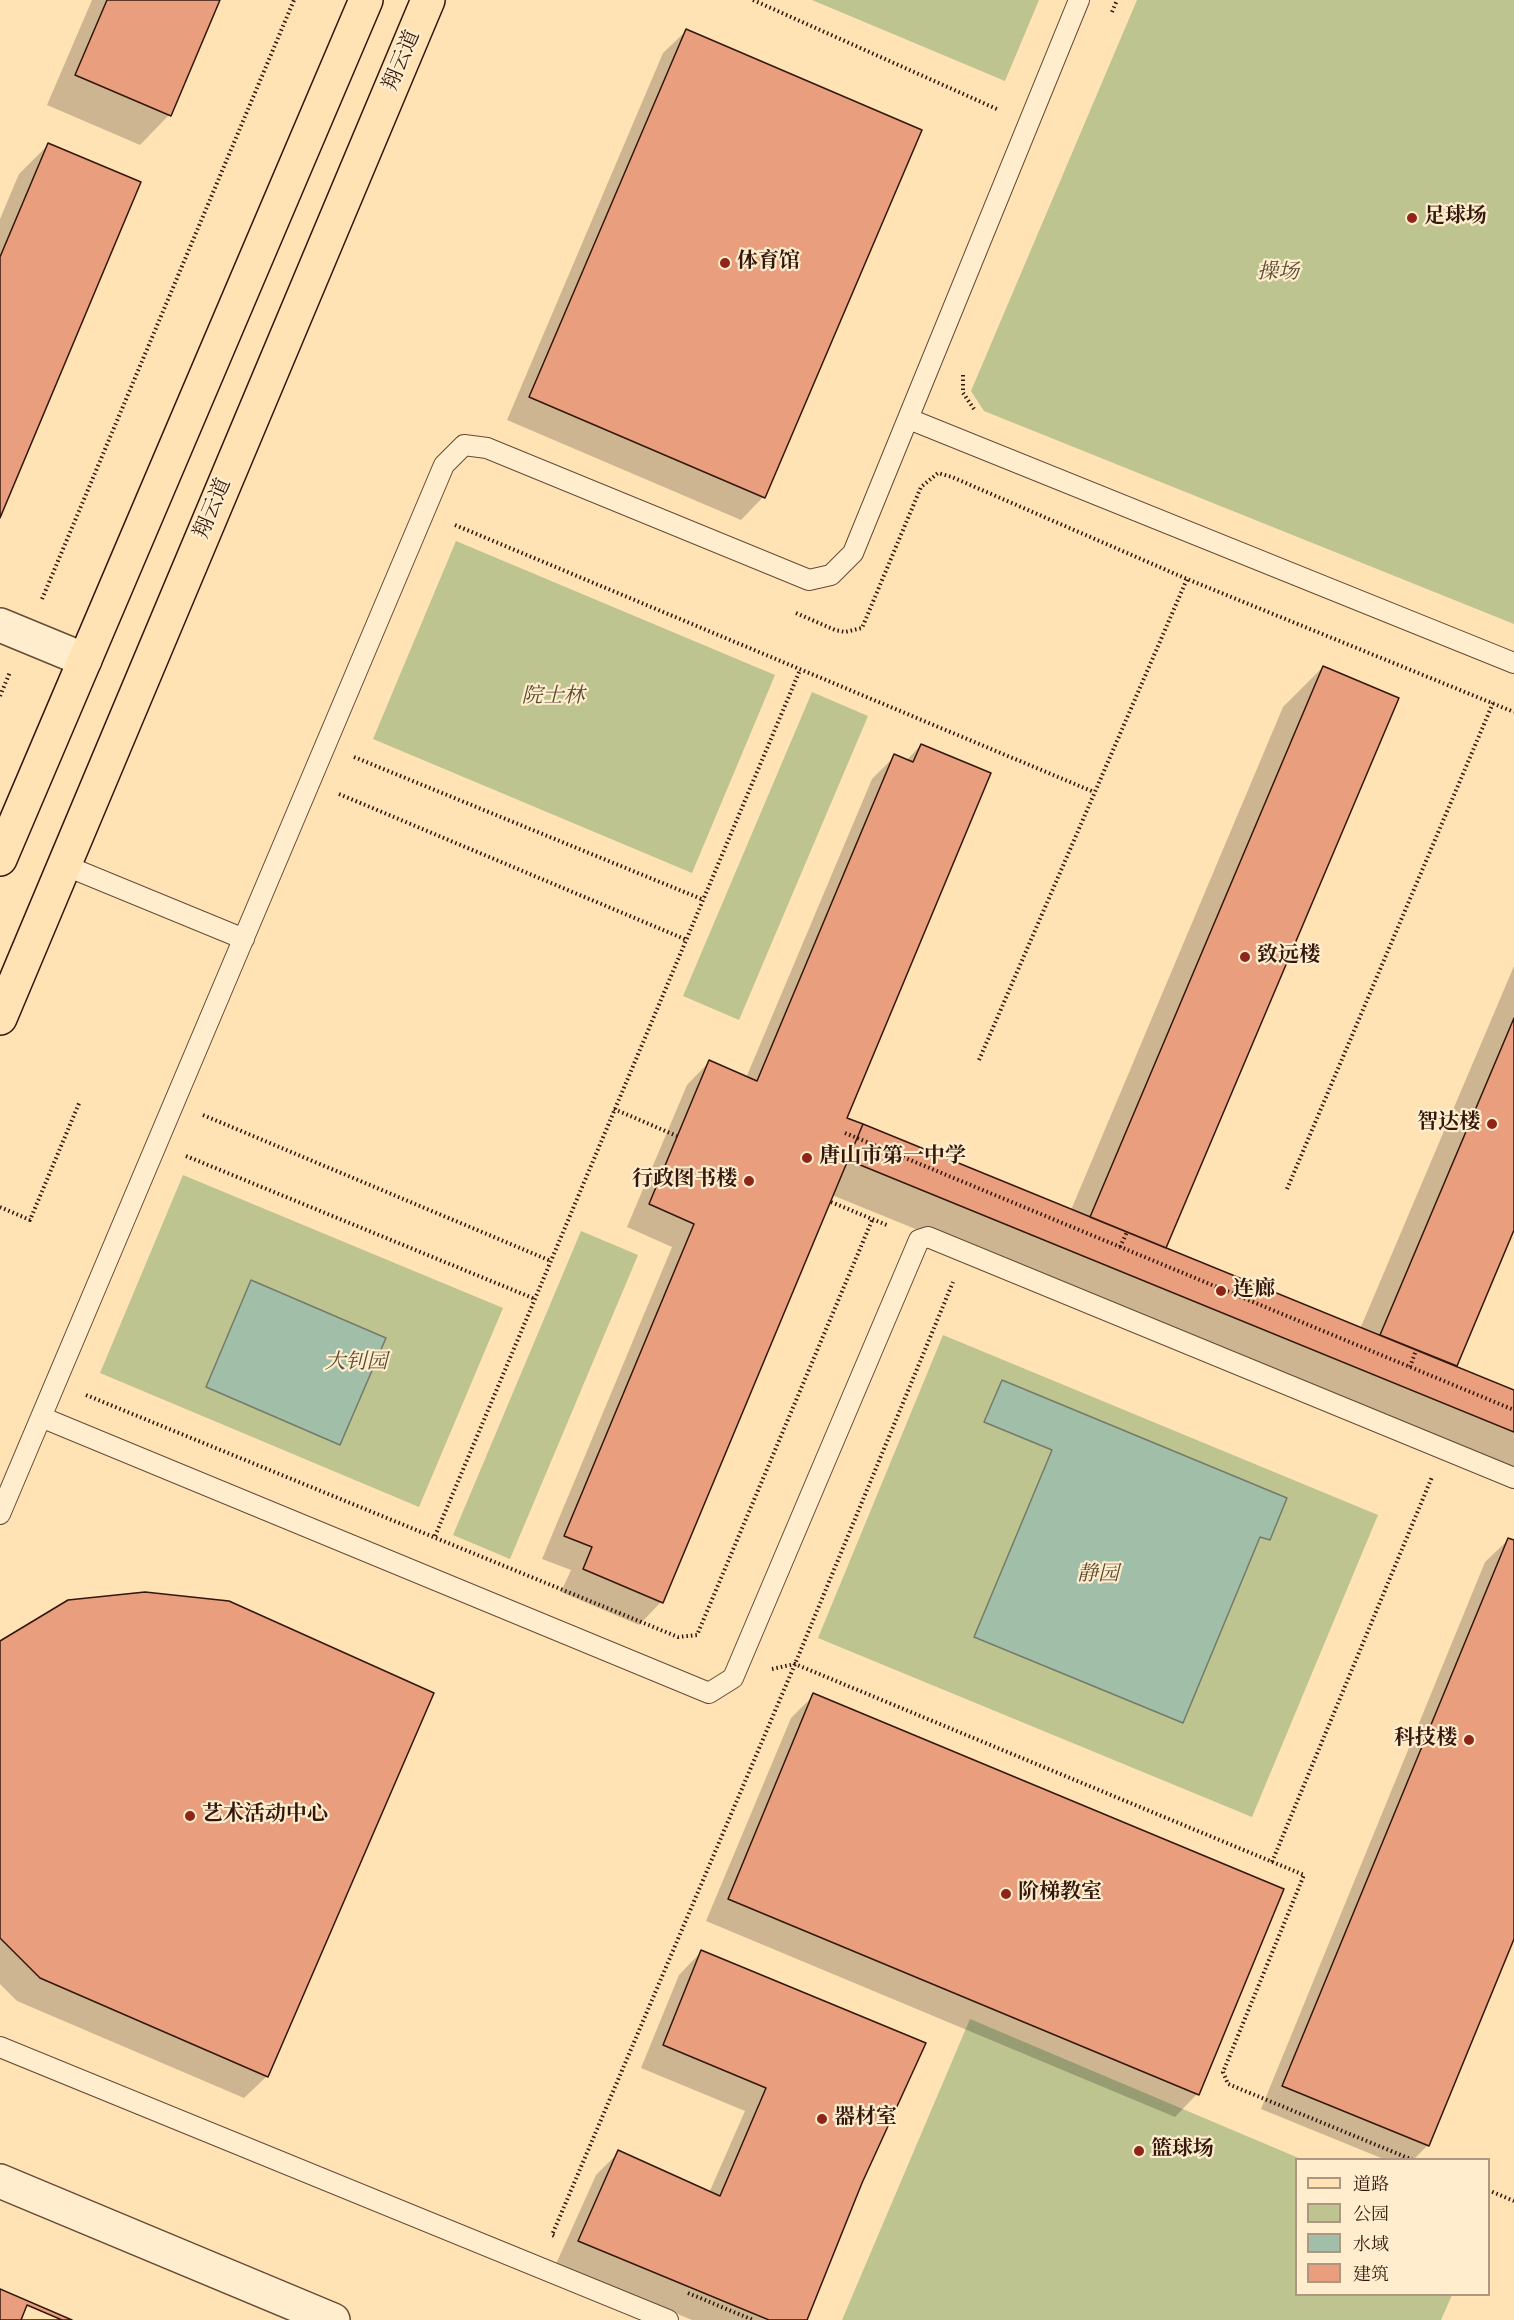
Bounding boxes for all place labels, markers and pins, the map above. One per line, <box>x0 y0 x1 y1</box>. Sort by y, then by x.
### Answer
place label: 足球场 <box>1424 205 1487 231</box>
marker: 足球场 <box>1405 211 1419 225</box>
place label: 体育馆 <box>737 250 800 276</box>
marker: 体育馆 <box>718 256 732 270</box>
place label: 致远楼 <box>1257 944 1320 970</box>
marker: 致远楼 <box>1238 950 1252 964</box>
place label: 智达楼 <box>1417 1111 1480 1137</box>
marker: 智达楼 <box>1485 1117 1499 1131</box>
place label: 唐山市第一中学 <box>819 1145 966 1171</box>
marker: 唐山市第一中学 <box>800 1151 814 1165</box>
place label: 行政图书楼 <box>632 1168 737 1194</box>
marker: 行政图书楼 <box>742 1174 756 1188</box>
place label: 连廊 <box>1233 1278 1275 1304</box>
marker: 连廊 <box>1214 1284 1228 1298</box>
place label: 科技楼 <box>1394 1727 1457 1753</box>
marker: 科技楼 <box>1462 1733 1476 1747</box>
place label: 艺术活动中心 <box>202 1803 328 1829</box>
marker: 艺术活动中心 <box>183 1809 197 1823</box>
place label: 阶梯教室 <box>1018 1881 1102 1907</box>
marker: 阶梯教室 <box>999 1887 1013 1901</box>
place label: 器材室 <box>834 2106 897 2132</box>
marker: 器材室 <box>815 2112 829 2126</box>
place label: 篮球场 <box>1151 2138 1214 2164</box>
marker: 篮球场 <box>1132 2144 1146 2158</box>

